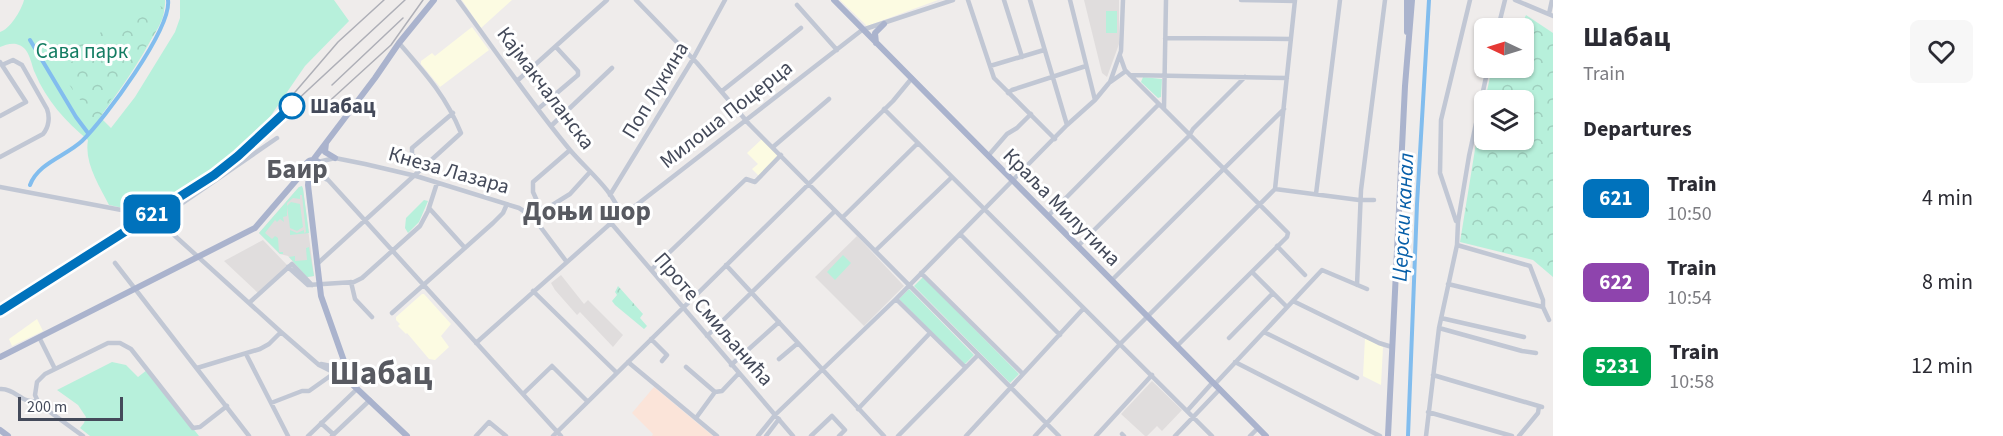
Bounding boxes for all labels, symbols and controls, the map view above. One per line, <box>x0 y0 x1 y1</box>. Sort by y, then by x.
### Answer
text: Шабац <box>1583 17 1670 57</box>
north arrow <box>1474 18 1534 78</box>
map controls <box>1474 18 1534 150</box>
street label: Кајмакчаланска <box>490 20 602 156</box>
button: heart <box>1910 20 1973 83</box>
park label: Сава парк <box>36 36 129 66</box>
street label: Поп Лукина <box>614 36 696 144</box>
street label: Милоша Поцерца <box>653 53 799 175</box>
text: Train <box>1583 60 1625 88</box>
button: layers <box>1474 90 1534 150</box>
place label: Шабац <box>310 91 376 121</box>
marker: Шабац <box>279 93 305 119</box>
text: Departures <box>1583 113 1692 145</box>
street label: Кнеза Лазара <box>385 138 513 202</box>
street label: Краља Милутина <box>996 141 1128 273</box>
district label: Баир <box>266 150 328 189</box>
water label: Церски канал <box>1384 152 1422 282</box>
text: Train <box>1667 168 1717 200</box>
text: 4 min <box>1922 182 1973 214</box>
text: 621 <box>1599 183 1633 213</box>
district label: Доњи шор <box>523 192 651 231</box>
line badge: 621 <box>118 194 186 234</box>
text: 621 <box>135 199 169 229</box>
text: 10:50 <box>1667 200 1712 228</box>
street label: Проте Смиљанића <box>647 245 781 393</box>
text: Train <box>1667 252 1717 284</box>
text: 8 min <box>1922 266 1973 298</box>
text: 622 <box>1599 267 1633 297</box>
text: 10:54 <box>1667 284 1712 312</box>
text: Train <box>1669 336 1719 368</box>
district label: Шабац <box>330 350 433 397</box>
text: 12 min <box>1911 350 1973 382</box>
text: 5231 <box>1595 351 1639 381</box>
text: 10:58 <box>1669 368 1714 396</box>
scale bar <box>18 394 123 422</box>
text: 200 m <box>27 396 67 418</box>

